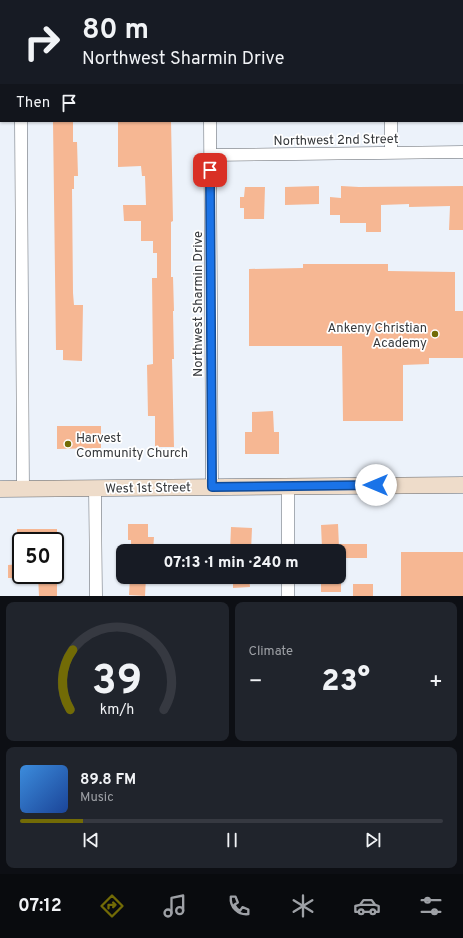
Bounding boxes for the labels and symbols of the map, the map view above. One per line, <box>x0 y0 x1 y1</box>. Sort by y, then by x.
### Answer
street label: Northwest 2nd Street <box>273 132 399 150</box>
pin <box>193 153 227 187</box>
street label: Northwest Sharmin Drive <box>191 231 207 377</box>
place label: Ankeny Christian Academy <box>328 321 427 352</box>
marker: Ankeny Christian Academy <box>430 329 440 339</box>
place label: Harvest Community Church <box>76 431 188 462</box>
marker: Harvest Community Church <box>63 439 73 449</box>
position arrow <box>355 464 397 506</box>
street label: West 1st Street <box>105 480 191 498</box>
speed limit sign: 50 <box>12 532 64 584</box>

